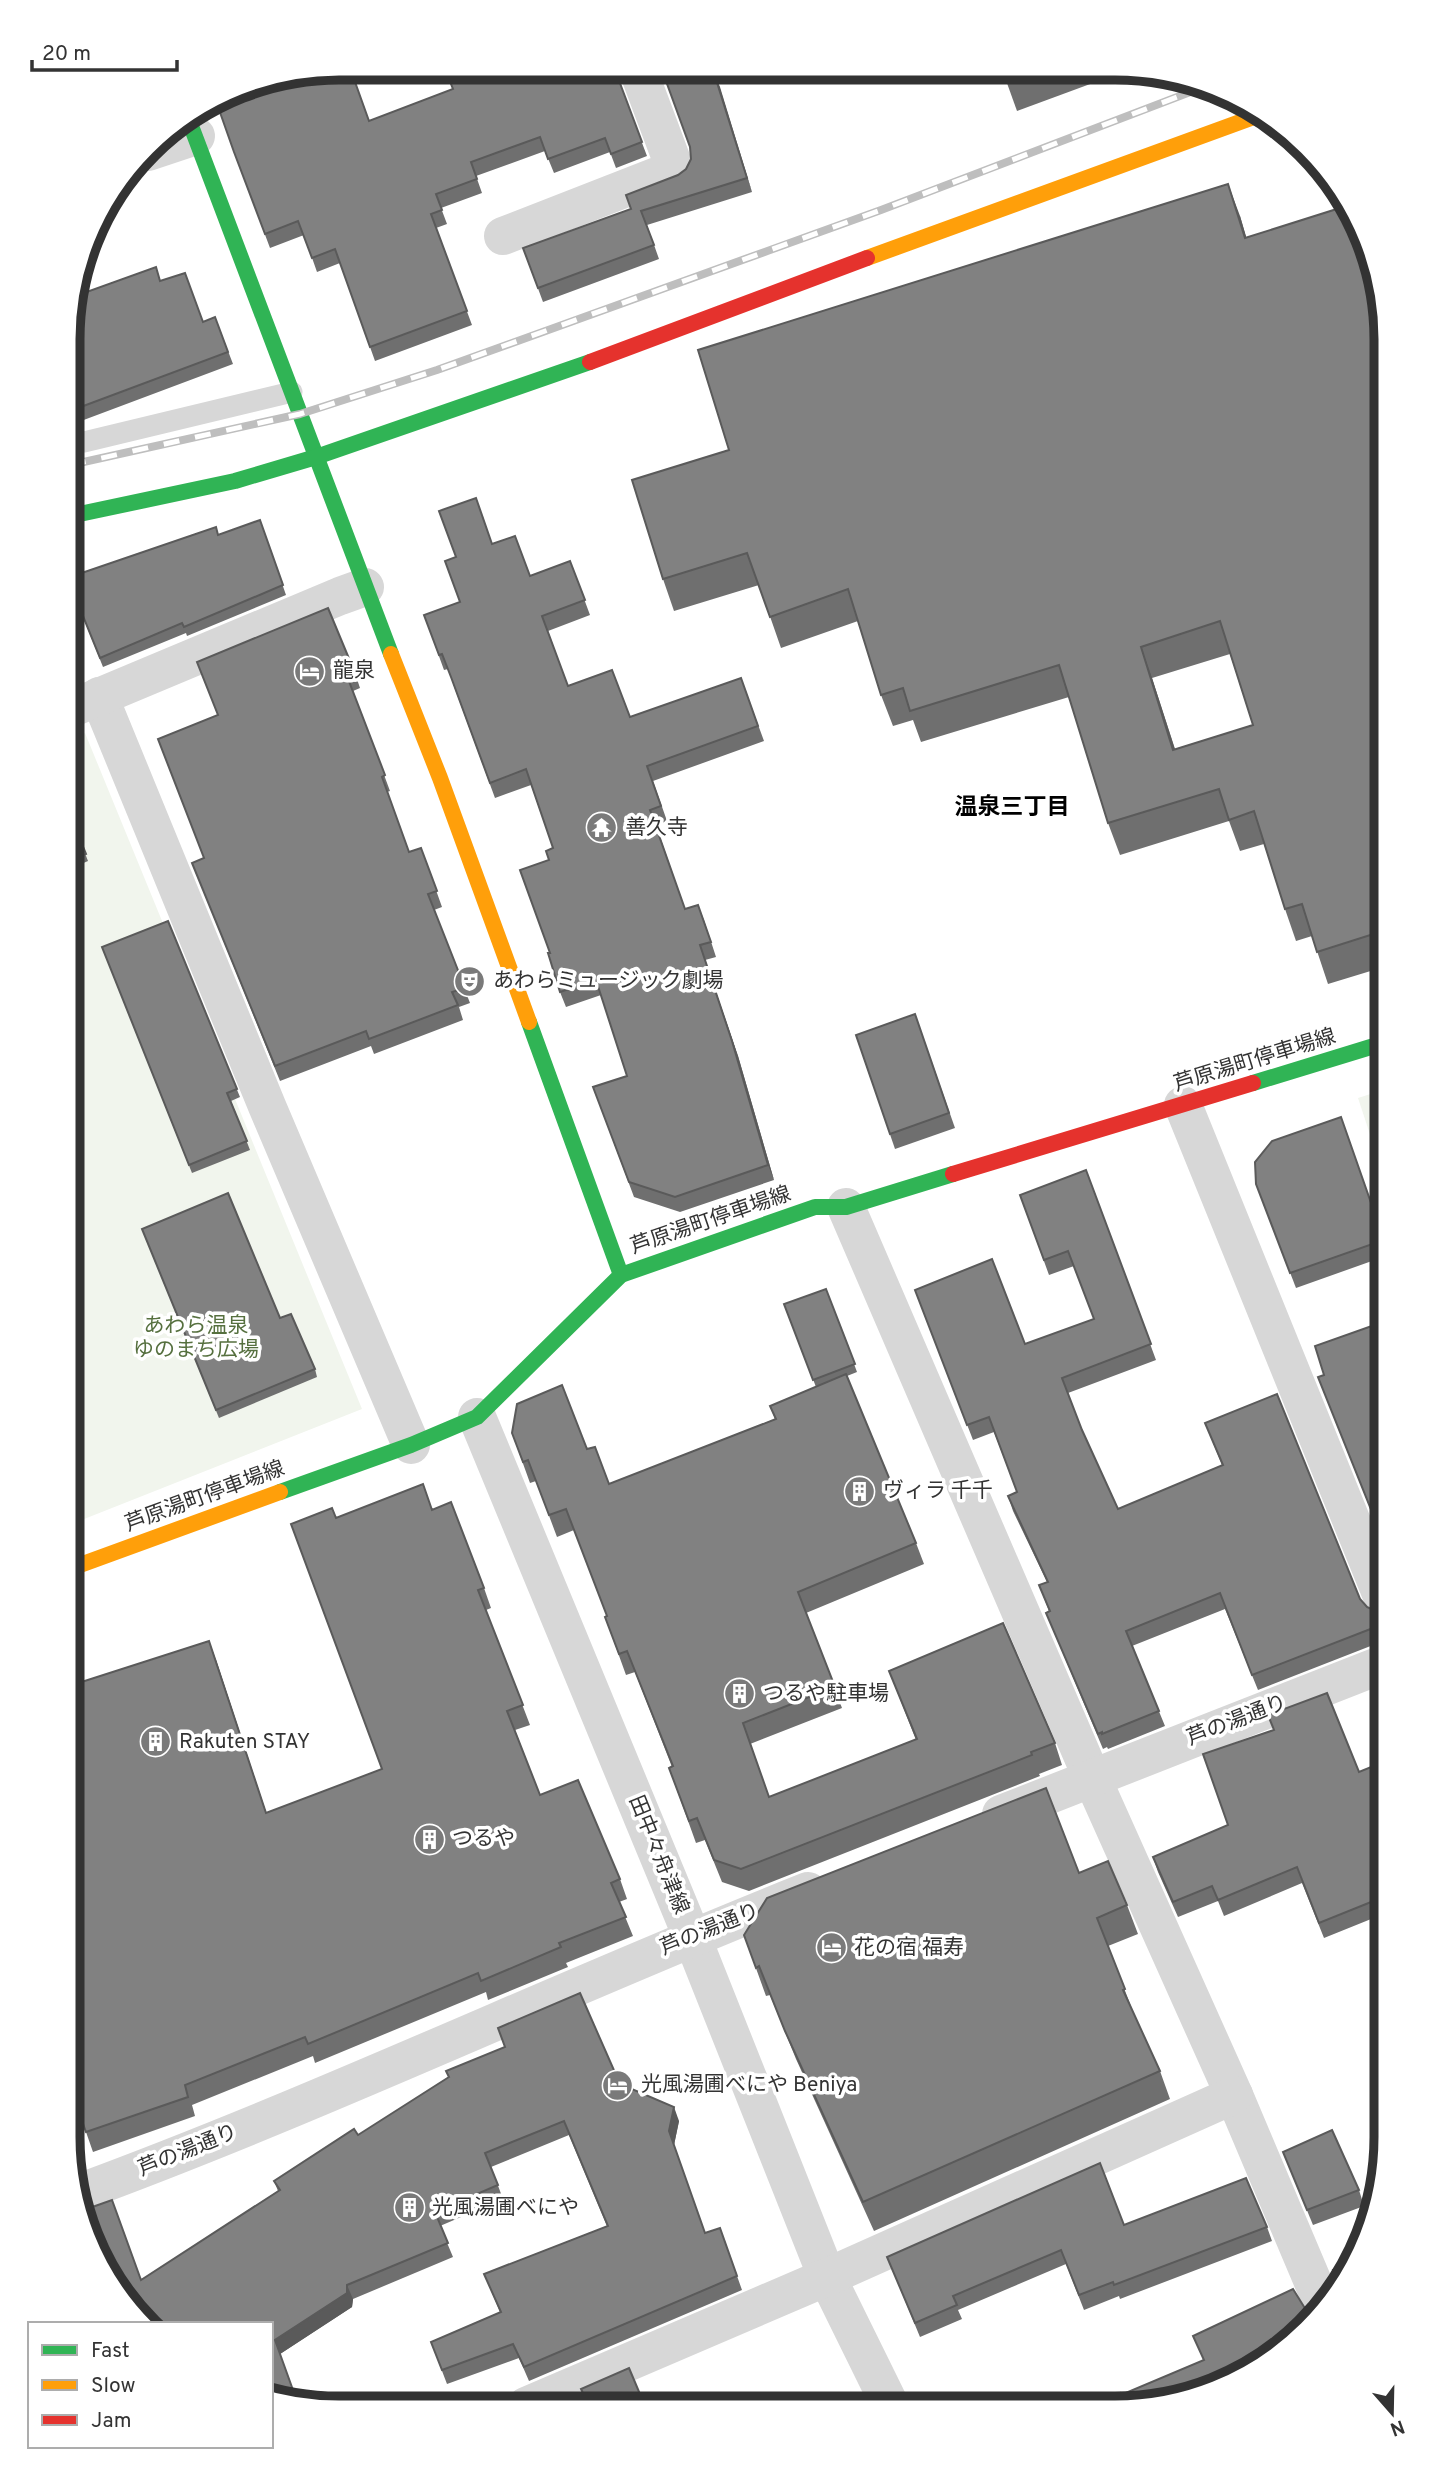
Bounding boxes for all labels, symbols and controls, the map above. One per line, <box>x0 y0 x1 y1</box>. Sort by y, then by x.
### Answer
scale bar <box>32 28 177 72</box>
text: 20 m <box>42 41 91 68</box>
hotel icon: 龍泉 <box>293 654 327 688</box>
place label: 龍泉 <box>333 658 375 685</box>
district label: 温泉三丁目 <box>955 794 1070 823</box>
temple icon: 善久寺 <box>585 811 619 845</box>
place label: 善久寺 <box>625 815 688 842</box>
theatre icon: あわらミュージック劇場 <box>453 964 487 998</box>
place label: あわらミュージック劇場 <box>493 968 724 995</box>
street label: 芦原湯町停車場線 <box>1171 1024 1339 1098</box>
street label: 芦原湯町停車場線 <box>627 1181 795 1261</box>
park label: あわら温泉 ゆのまち広場 <box>133 1313 259 1364</box>
street label: 芦原湯町停車場線 <box>121 1456 289 1538</box>
building icon: ヴィラ 千千 <box>843 1474 877 1508</box>
place label: ヴィラ 千千 <box>883 1478 993 1505</box>
building icon: つるや駐車場 <box>723 1677 757 1711</box>
place label: つるや駐車場 <box>763 1681 889 1708</box>
street label: 芦の湯通り <box>1183 1690 1291 1752</box>
building icon: Rakuten STAY <box>139 1725 173 1759</box>
place label: Rakuten STAY <box>179 1729 310 1756</box>
street label: 田中々舟津線 <box>622 1792 694 1918</box>
building icon: つるや <box>412 1822 446 1856</box>
place label: つるや <box>452 1826 515 1853</box>
street label: 芦の湯通り <box>656 1898 764 1962</box>
hotel icon: 花の宿 福寿 <box>814 1931 848 1965</box>
place label: 花の宿 福寿 <box>854 1935 964 1962</box>
hotel icon: 光風湯圃べにや Beniya <box>601 2068 635 2102</box>
place label: 光風湯圃べにや Beniya <box>641 2072 857 2099</box>
street label: 芦の湯通り <box>134 2119 242 2183</box>
building icon: 光風湯圃べにや <box>392 2191 426 2225</box>
place label: 光風湯圃べにや <box>432 2195 579 2222</box>
legend <box>28 2322 273 2448</box>
text: Fast <box>91 2338 130 2365</box>
text: Slow <box>91 2373 136 2400</box>
north arrow <box>1357 2378 1427 2448</box>
text: Jam <box>91 2408 132 2435</box>
text: N <box>1387 2413 1408 2441</box>

